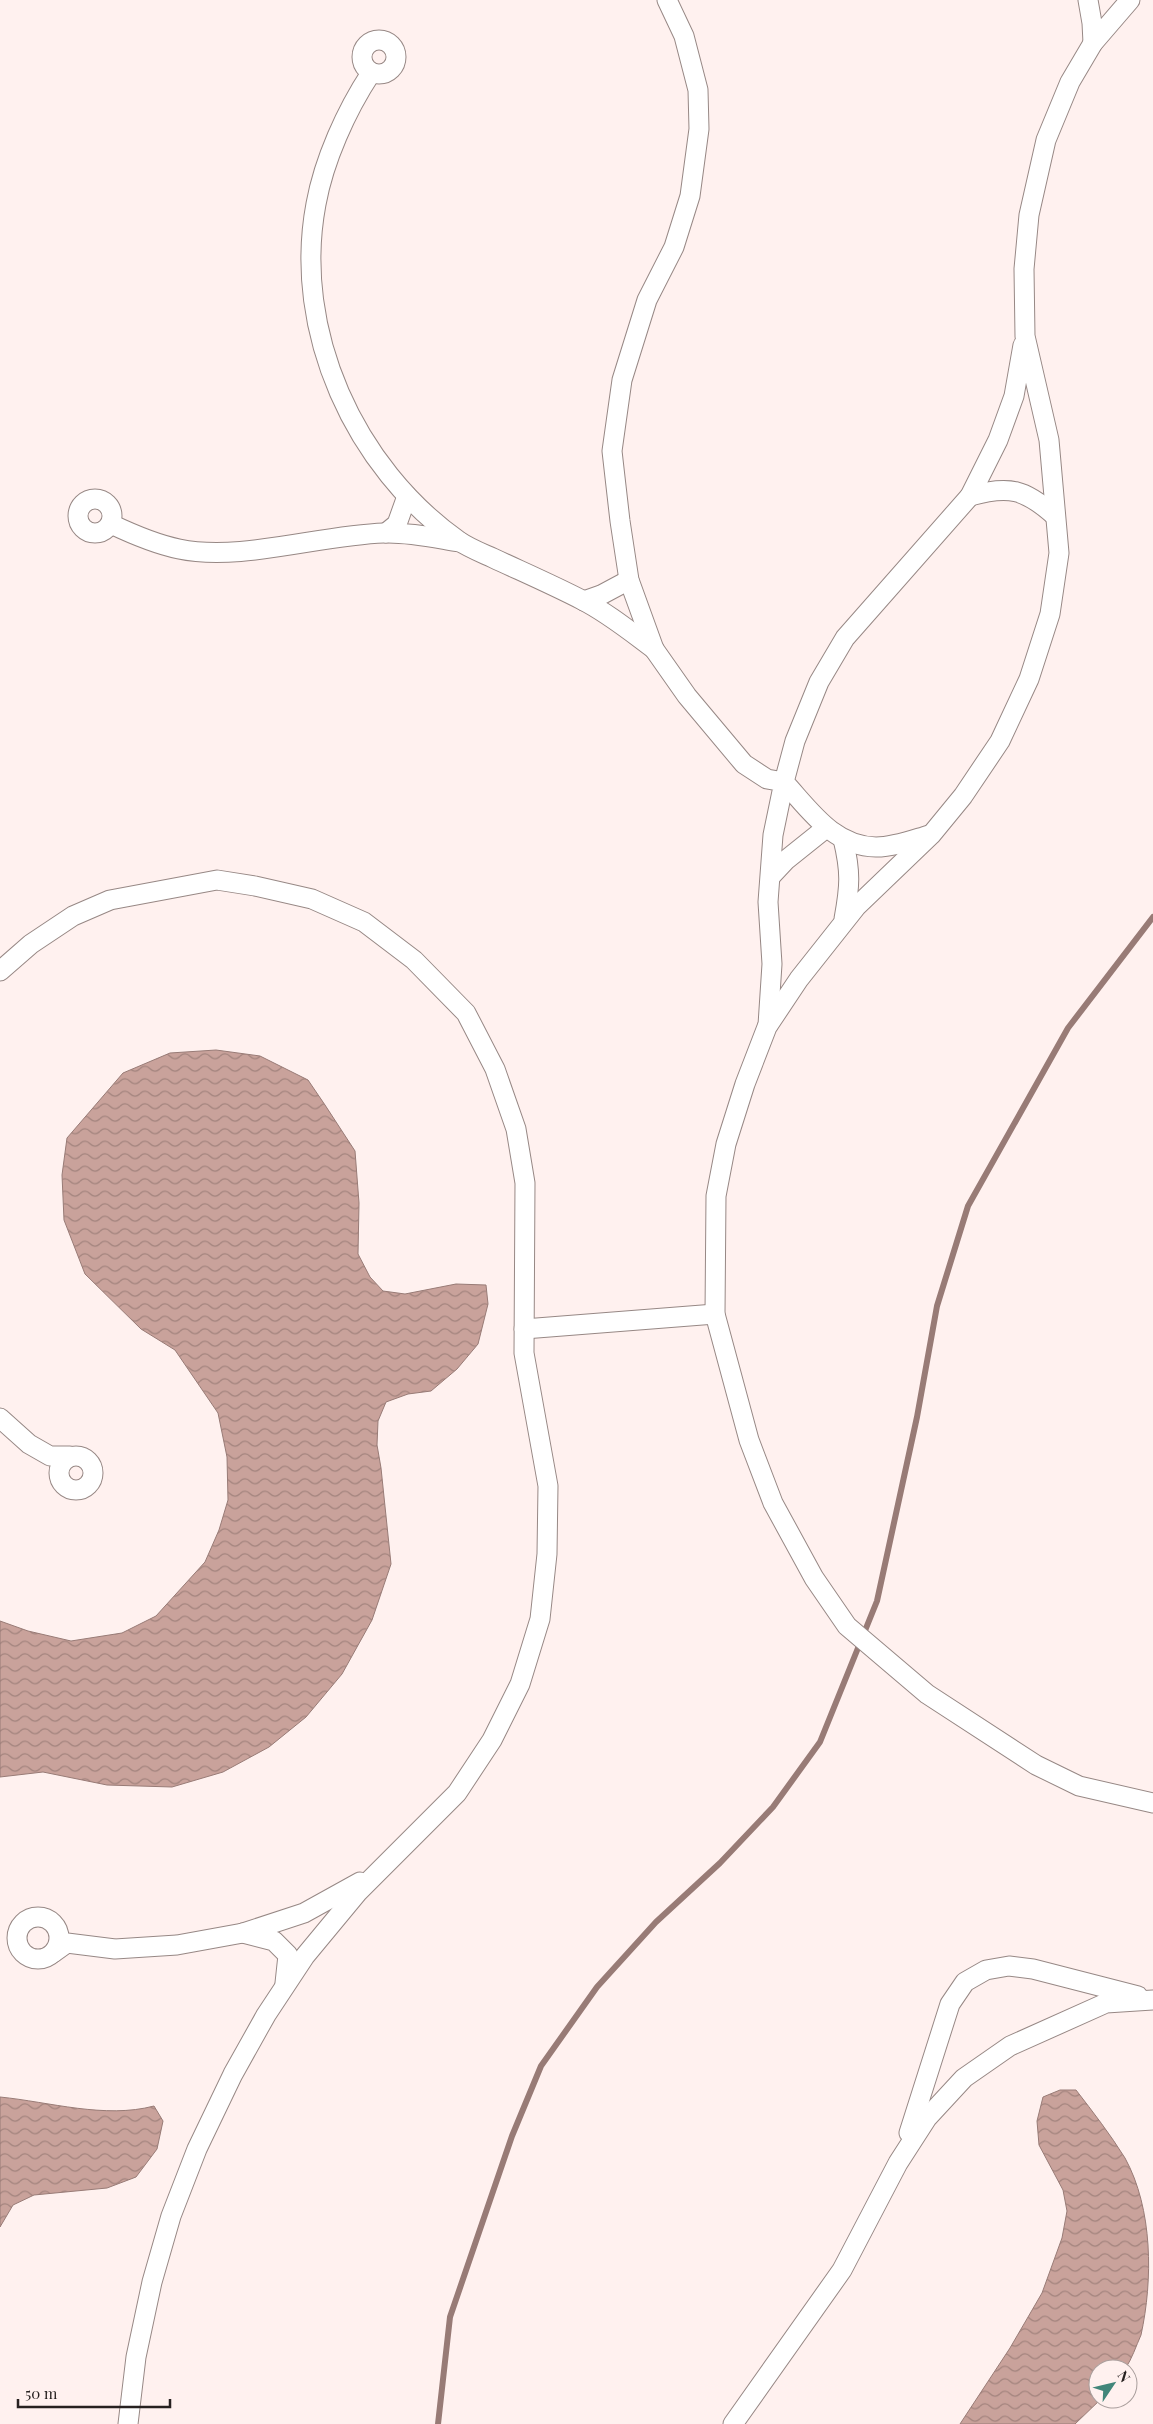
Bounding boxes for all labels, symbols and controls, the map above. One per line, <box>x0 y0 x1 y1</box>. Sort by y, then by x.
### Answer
north arrow <box>1088 2359 1138 2409</box>
text: N <box>1113 2367 1135 2386</box>
scale bar <box>18 2376 170 2408</box>
text: 50 m <box>25 2383 58 2403</box>

